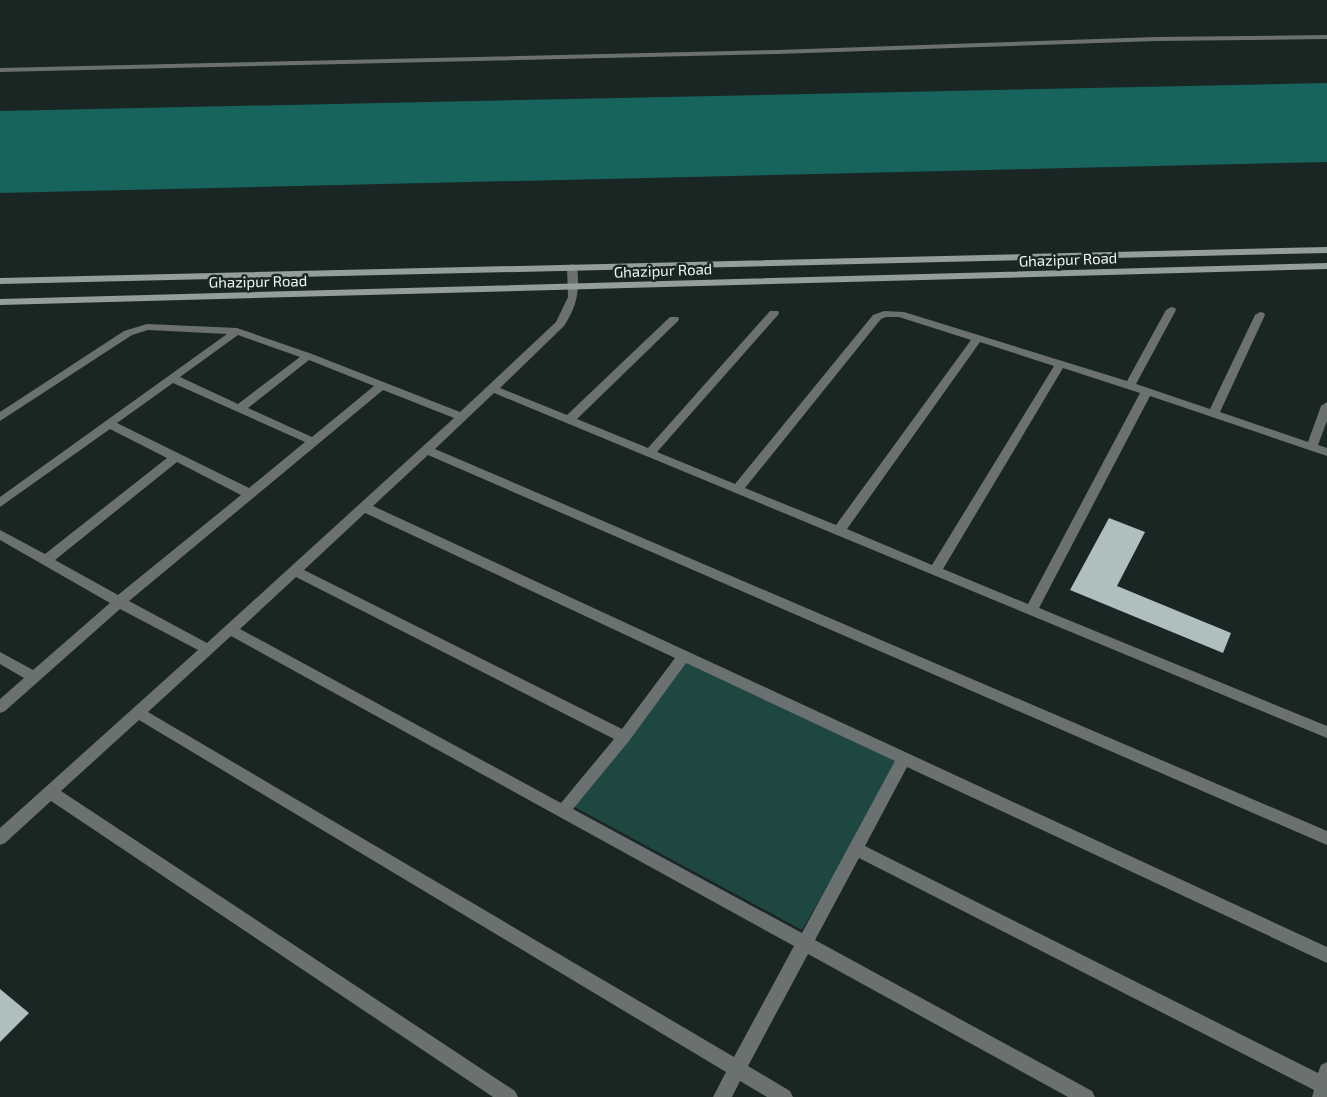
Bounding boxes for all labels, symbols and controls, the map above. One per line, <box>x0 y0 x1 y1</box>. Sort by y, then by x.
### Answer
street label: Ghazipur Road <box>1018 248 1118 270</box>
street label: Ghazipur Road <box>613 259 713 281</box>
street label: Ghazipur Road <box>209 271 307 291</box>

